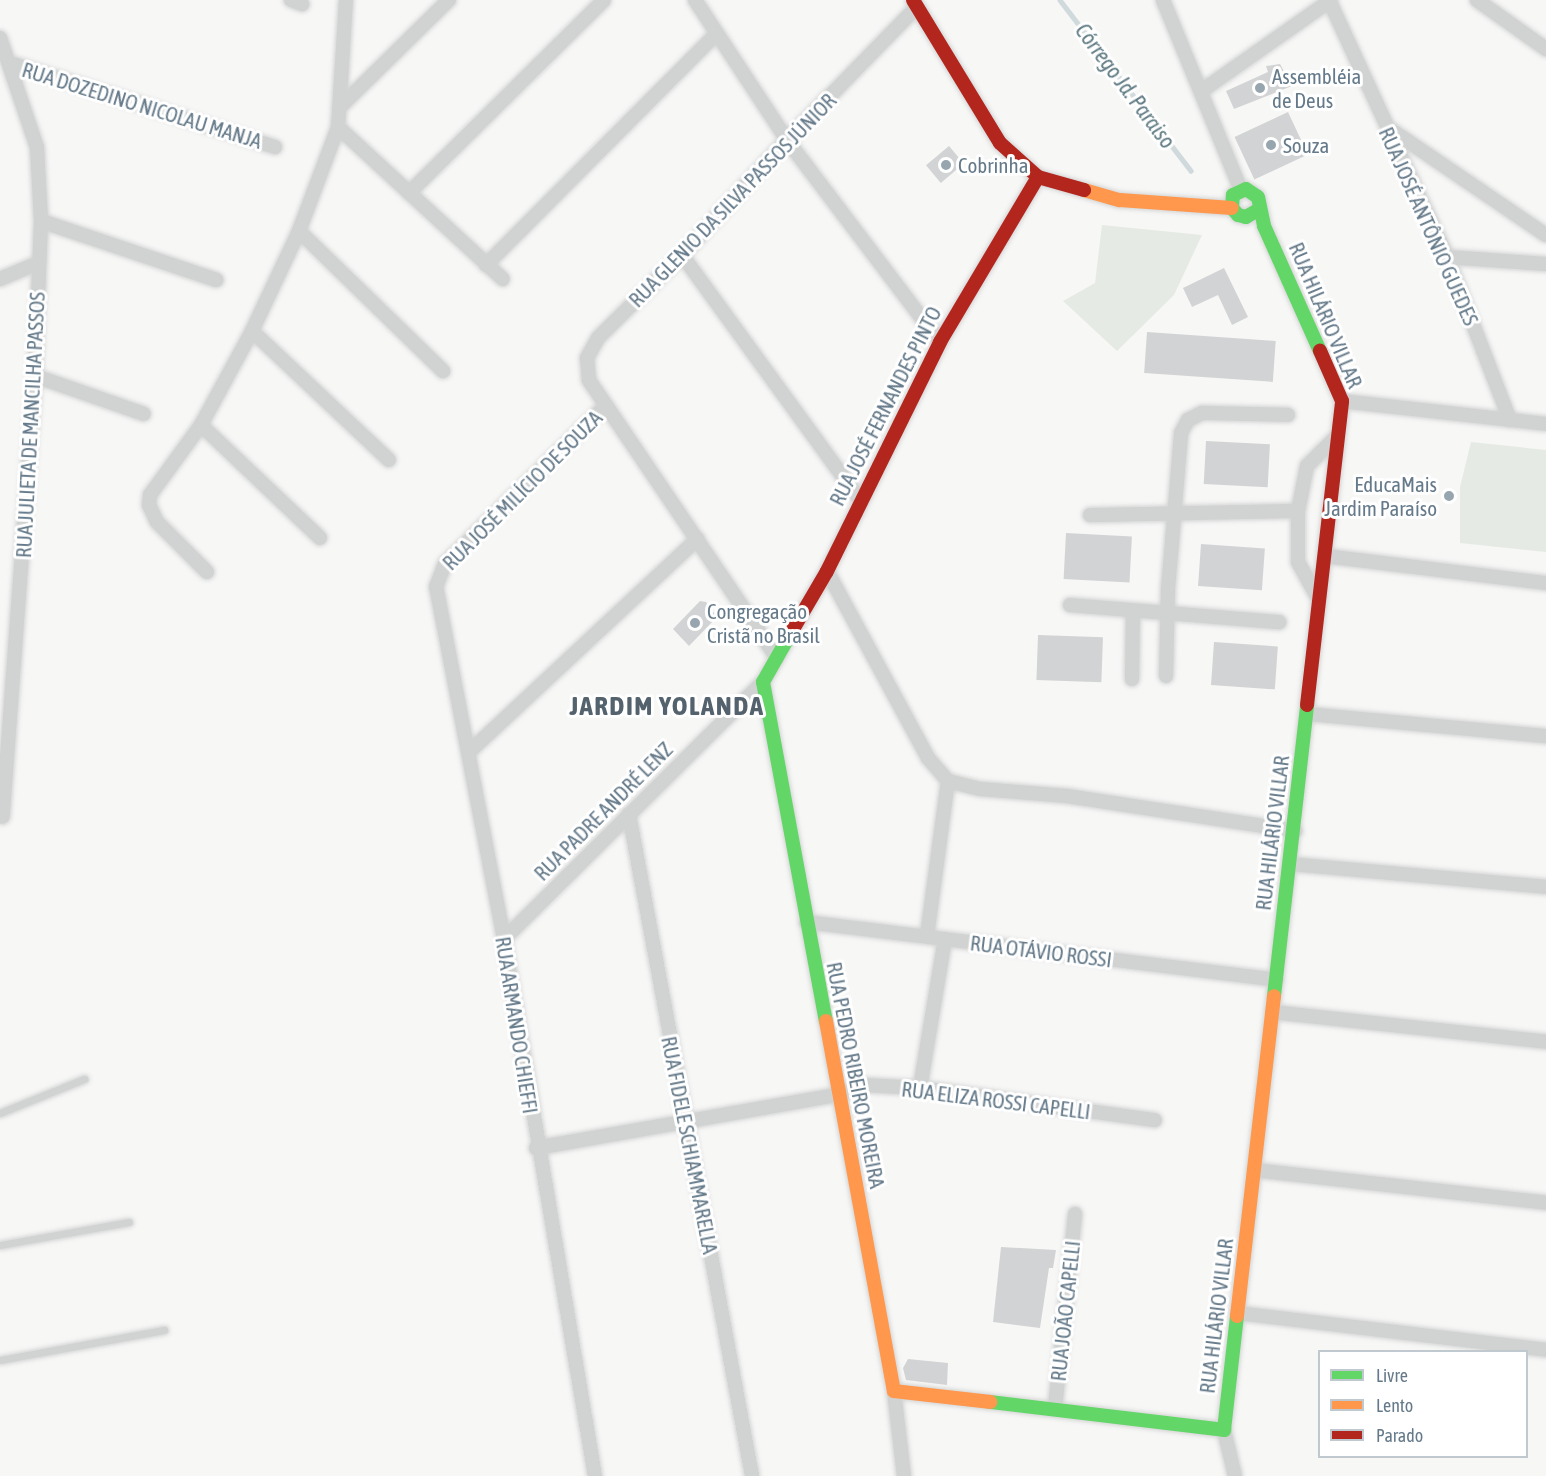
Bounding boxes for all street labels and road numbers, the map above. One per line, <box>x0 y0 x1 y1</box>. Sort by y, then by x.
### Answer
street label: RUA DOZEDINO NICOLAU MANJA <box>19 57 265 153</box>
street label: RUA GLENIO DA SILVA PASSOS JÚNIOR <box>623 88 841 312</box>
street label: RUA JOSÉ ANTÔNIO GUEDES <box>1374 123 1484 329</box>
street label: RUA HILÁRIO VILLAR <box>1284 238 1368 392</box>
street label: RUA JULIETA DE MANCILHA PASSOS <box>10 291 50 559</box>
street label: RUA JOSÉ FERNANDES PINTO <box>824 302 946 510</box>
street label: RUA JOSÉ MILÍCIO DE SOUZA <box>437 405 607 575</box>
street label: RUA PADRE ANDRÉ LENZ <box>528 736 678 886</box>
street label: RUA HILÁRIO VILLAR <box>1250 754 1294 912</box>
street label: RUA OTÁVIO ROSSI <box>969 930 1113 972</box>
street label: RUA ARMANDO CHIEFFI <box>491 935 543 1115</box>
street label: RUA PEDRO RIBEIRO MOREIRA <box>822 960 890 1190</box>
street label: RUA FIDELE SCHIAMMARELLA <box>657 1034 723 1256</box>
street label: RUA ELIZA ROSSI CAPELLI <box>900 1076 1092 1124</box>
street label: RUA HILÁRIO VILLAR <box>1194 1237 1238 1395</box>
street label: RUA JOÃO CAPELLI <box>1045 1240 1085 1382</box>

